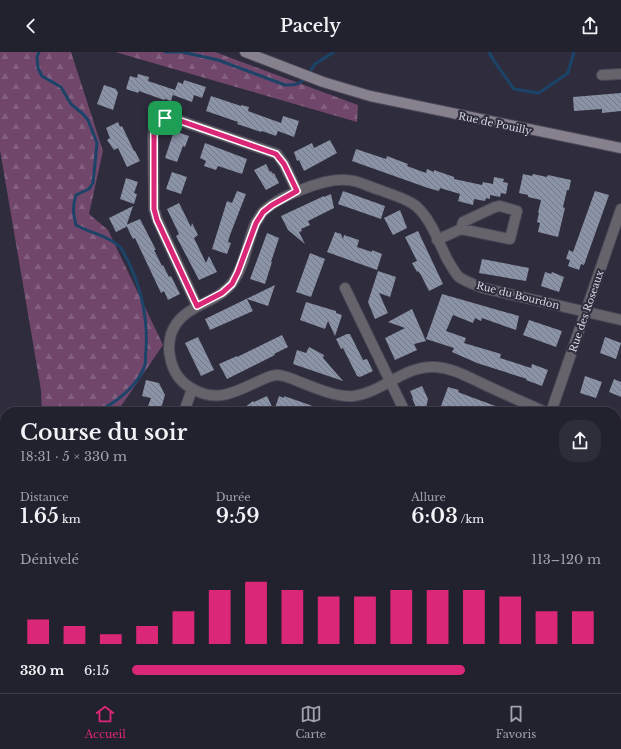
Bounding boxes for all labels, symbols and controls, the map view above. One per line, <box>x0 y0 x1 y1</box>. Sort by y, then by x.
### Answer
icon: back <box>20 15 42 37</box>
text: Pacely <box>280 15 341 37</box>
icon: share <box>579 15 601 37</box>
pin <box>148 101 182 135</box>
icon: arrive <box>154 107 176 129</box>
street label: Rue de Pouilly <box>457 109 533 138</box>
street label: Rue des Roseaux <box>566 268 607 354</box>
street label: Rue du Bourdon <box>475 279 561 312</box>
text: Course du soir <box>20 419 187 446</box>
button: share <box>559 420 601 462</box>
text: 18:31 · 5 × 330 m <box>20 448 127 465</box>
text: Distance <box>20 490 69 504</box>
text: Durée <box>216 490 250 504</box>
text: Allure <box>411 490 446 504</box>
text: 1.65 <box>20 504 59 528</box>
text: 9:59 <box>216 504 260 528</box>
text: 6:03 <box>411 504 458 528</box>
text: km <box>59 512 81 526</box>
text: /km <box>458 512 484 526</box>
text: Dénivelé <box>20 551 79 568</box>
text: 113–120 m <box>531 551 601 568</box>
text: 330 m <box>20 662 64 679</box>
text: 6:15 <box>84 662 109 679</box>
tab: Accueil <box>85 703 126 741</box>
tab: Carte <box>295 703 326 741</box>
tab: Favoris <box>496 703 536 741</box>

